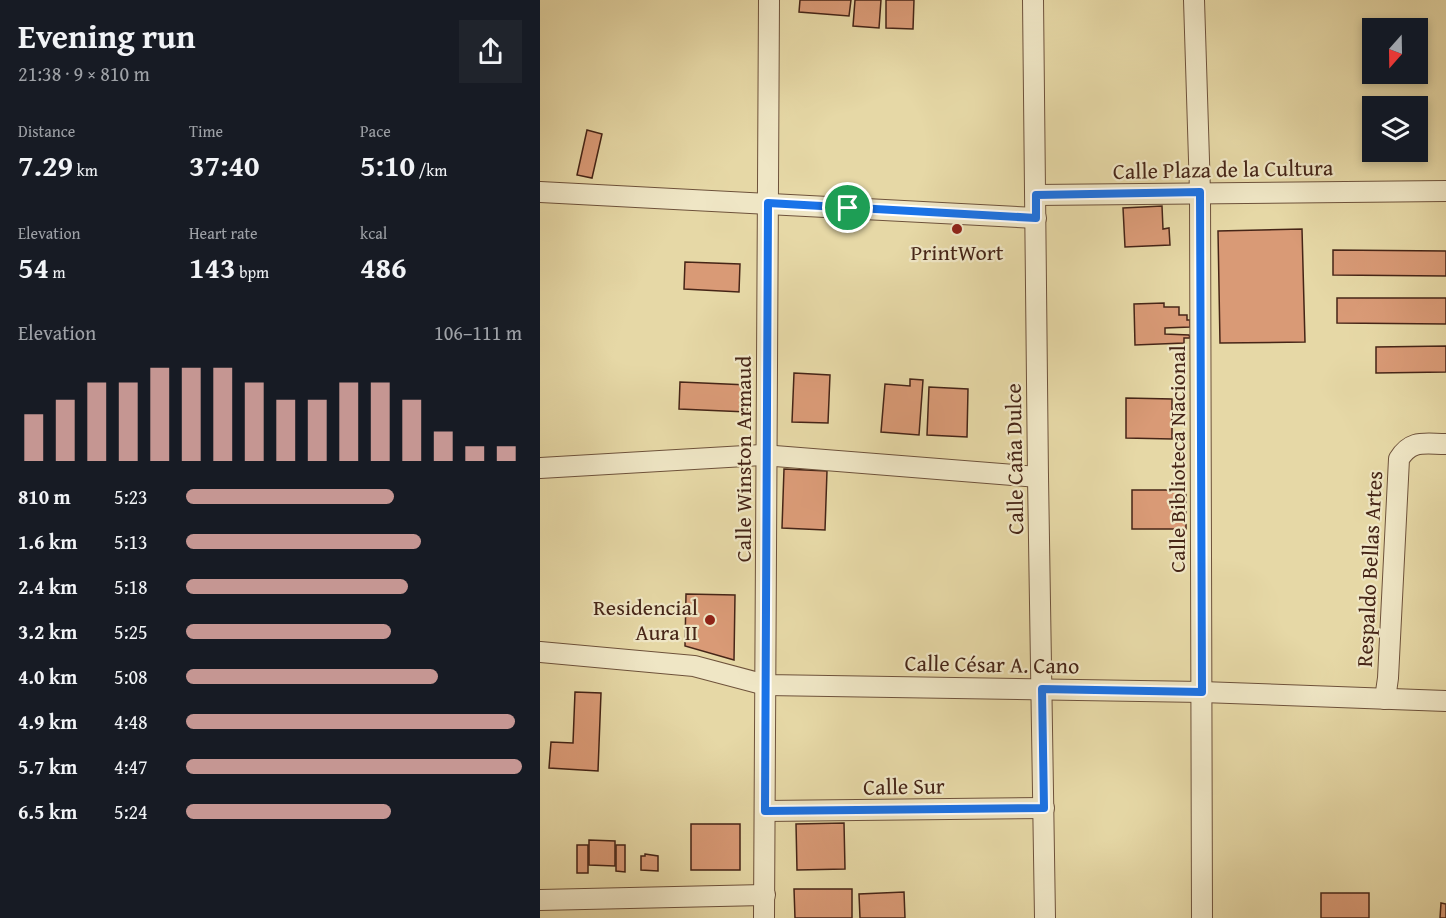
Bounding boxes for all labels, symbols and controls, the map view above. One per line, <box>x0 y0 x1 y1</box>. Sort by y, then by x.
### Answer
text: Evening run <box>18 12 195 60</box>
north arrow <box>1362 18 1428 84</box>
map controls <box>1362 18 1428 162</box>
button: share <box>459 20 522 83</box>
text: 21:38 · 9 × 810 m <box>18 59 150 88</box>
button: layers <box>1362 96 1428 162</box>
text: Distance <box>18 119 75 143</box>
text: Time <box>189 119 223 143</box>
text: Pace <box>360 119 391 143</box>
text: 7.29 <box>18 143 73 187</box>
text: 37:40 <box>189 143 260 187</box>
text: 5:10 <box>360 143 415 187</box>
street label: Calle Plaza de la Cultura <box>1113 151 1334 187</box>
text: km <box>73 158 98 182</box>
text: /km <box>415 158 447 182</box>
pin <box>822 182 873 233</box>
icon: arrive <box>831 191 864 224</box>
text: Elevation <box>18 221 81 245</box>
text: Heart rate <box>189 221 258 245</box>
text: kcal <box>360 221 387 245</box>
marker: PrintWort <box>950 222 964 236</box>
place label: PrintWort <box>910 236 1004 268</box>
text: 54 <box>18 245 49 289</box>
text: 143 <box>189 245 236 289</box>
text: 486 <box>360 245 407 289</box>
text: m <box>49 260 66 284</box>
text: bpm <box>236 260 269 284</box>
text: Elevation <box>18 318 96 347</box>
text: 106–111 m <box>434 318 522 347</box>
street label: Calle Biblioteca Nacional <box>1161 345 1193 573</box>
street label: Calle Winston Armaud <box>727 356 759 562</box>
street label: Calle Caña Dulce <box>997 383 1031 535</box>
street label: Respaldo Bellas Artes <box>1348 470 1390 668</box>
text: 810 m <box>18 482 71 511</box>
text: 5:23 <box>114 482 148 511</box>
text: 1.6 km <box>18 527 77 556</box>
text: 5:13 <box>114 527 148 556</box>
text: 2.4 km <box>18 572 77 601</box>
text: 5:18 <box>114 572 148 601</box>
place label: Residencial Aura II <box>593 591 698 648</box>
marker: Residencial Aura II <box>703 613 717 627</box>
text: 3.2 km <box>18 617 77 646</box>
text: 5:25 <box>114 617 148 646</box>
street label: Calle César A. Cano <box>904 646 1080 682</box>
text: 4.0 km <box>18 662 77 691</box>
text: 5:08 <box>114 662 148 691</box>
text: 4.9 km <box>18 707 77 736</box>
text: 4:48 <box>114 707 148 736</box>
text: 5.7 km <box>18 752 77 781</box>
text: 4:47 <box>114 752 148 781</box>
street label: Calle Sur <box>863 769 945 803</box>
text: 6.5 km <box>18 797 77 826</box>
text: 5:24 <box>114 797 148 826</box>

